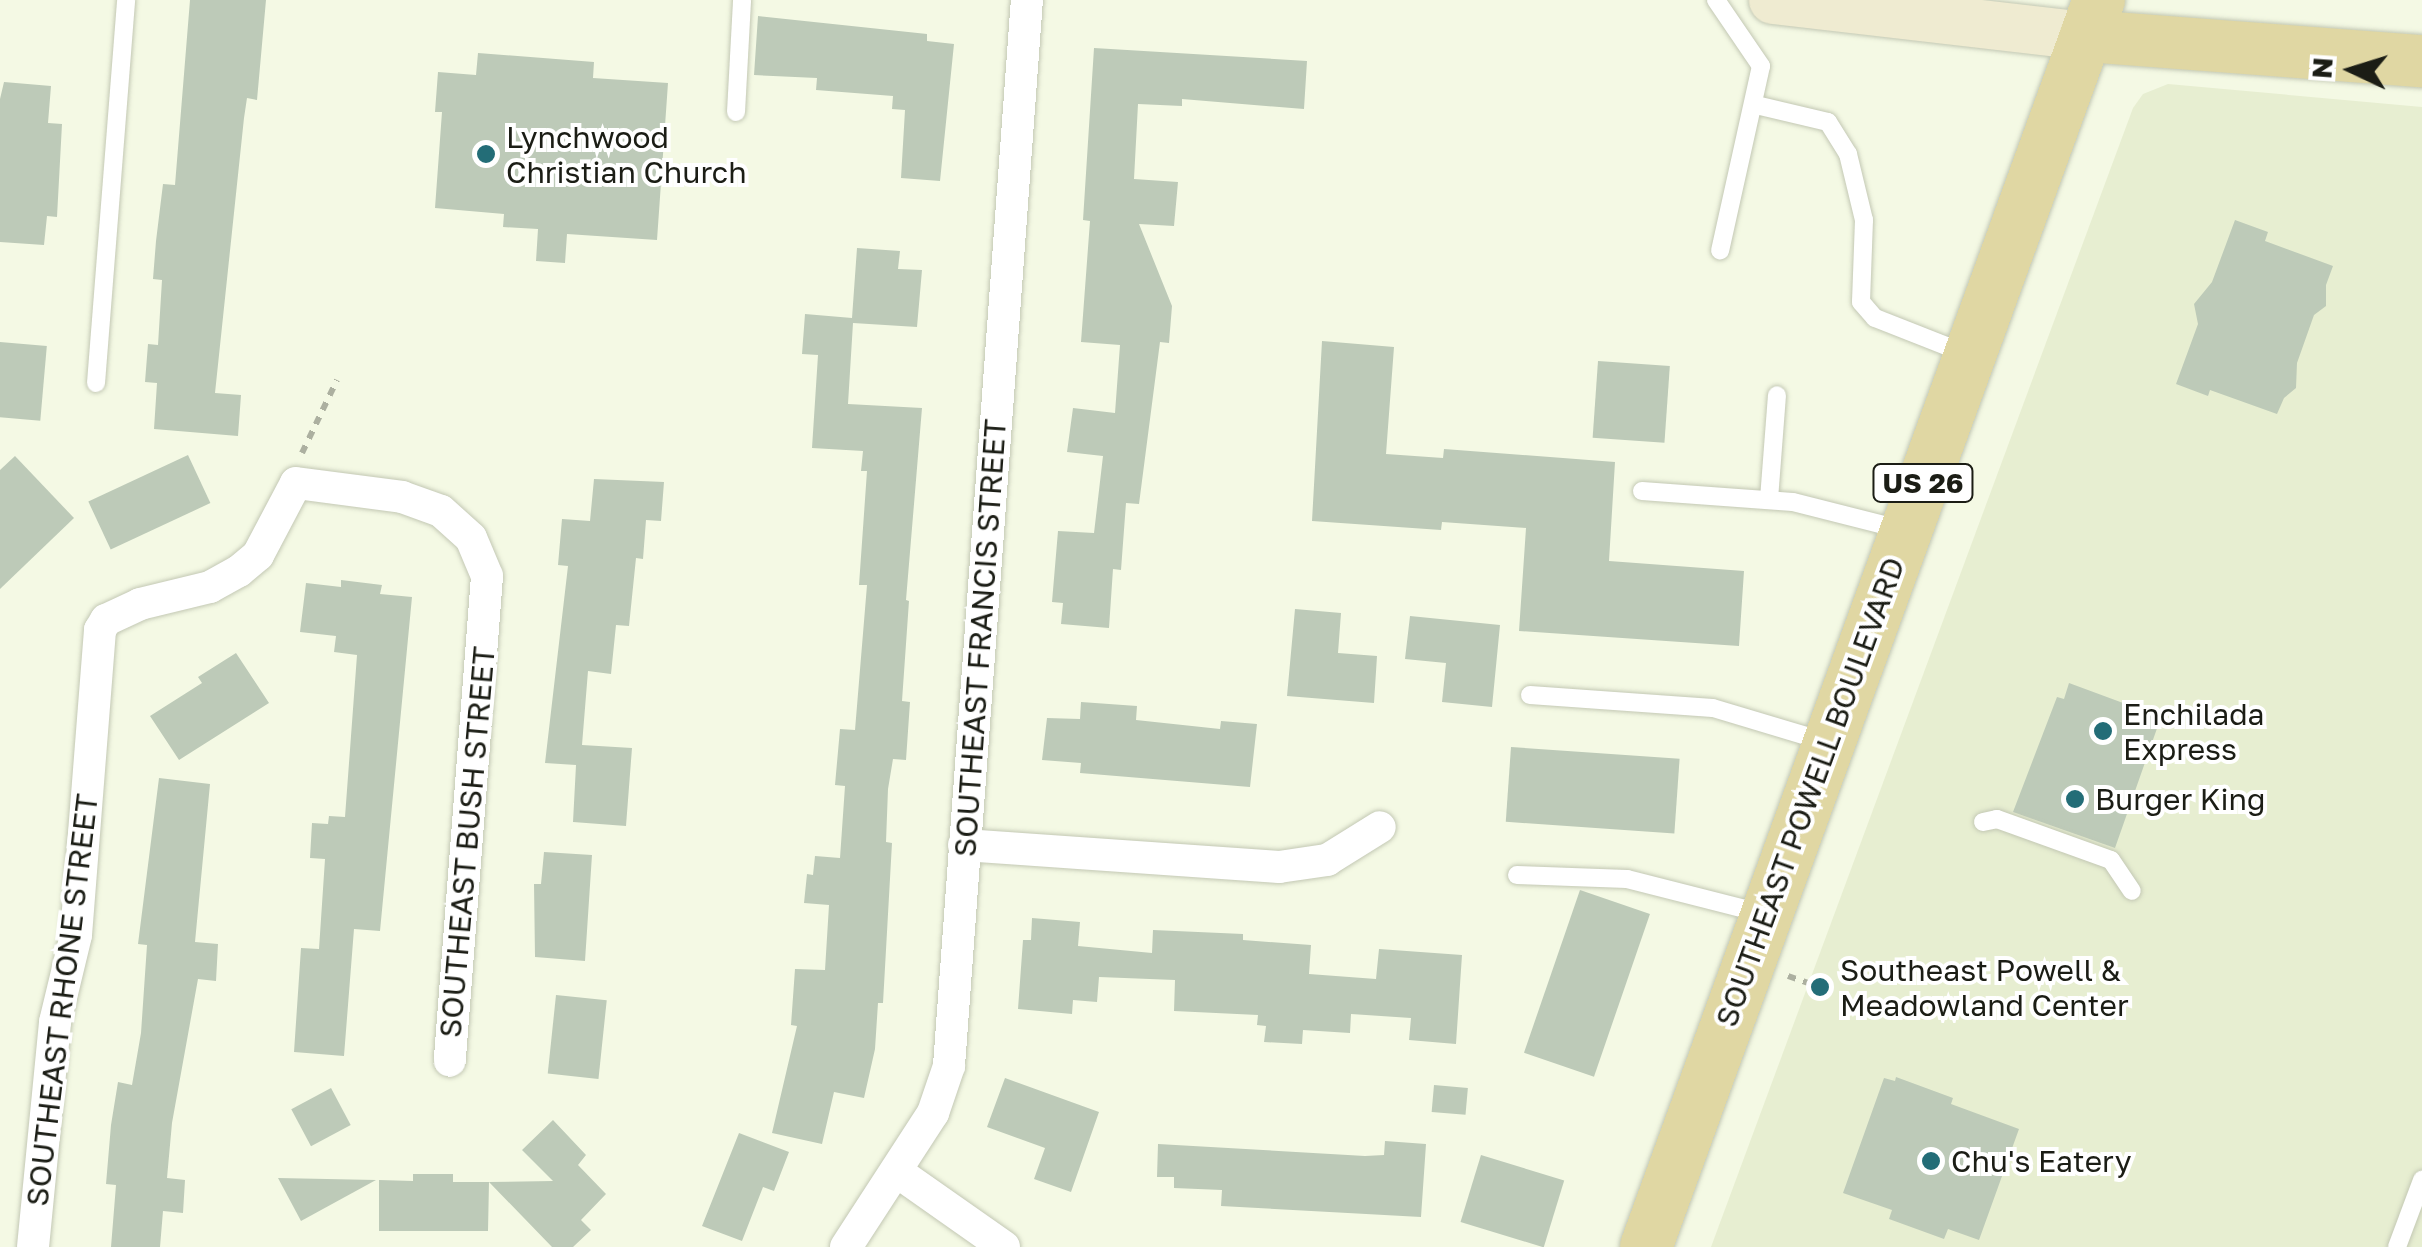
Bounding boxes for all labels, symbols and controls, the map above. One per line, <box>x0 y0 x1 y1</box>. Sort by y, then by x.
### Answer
north arrow <box>2302 20 2402 120</box>
text: N <box>2304 56 2339 80</box>
place label: Lynchwood Christian Church <box>506 119 747 190</box>
marker: Lynchwood Christian Church <box>475 143 497 165</box>
street label: SOUTHEAST FRANCIS STREET <box>947 418 1013 858</box>
road number: US 26 <box>1870 460 1976 506</box>
street label: SOUTHEAST POWELL BOULEVARD <box>1708 552 1912 1032</box>
street label: SOUTHEAST BUSH STREET <box>432 645 502 1039</box>
place label: Enchilada Express <box>2123 696 2265 766</box>
marker: Enchilada Express <box>2092 720 2114 742</box>
place label: Burger King <box>2095 781 2265 817</box>
marker: Burger King <box>2064 788 2086 810</box>
street label: SOUTHEAST RHONE STREET <box>19 792 105 1208</box>
place label: Southeast Powell & Meadowland Center <box>1840 952 2129 1022</box>
marker: Southeast Powell & Meadowland Center <box>1809 976 1831 998</box>
place label: Chu's Eatery <box>1951 1143 2131 1179</box>
marker: Chu's Eatery <box>1920 1150 1942 1172</box>

